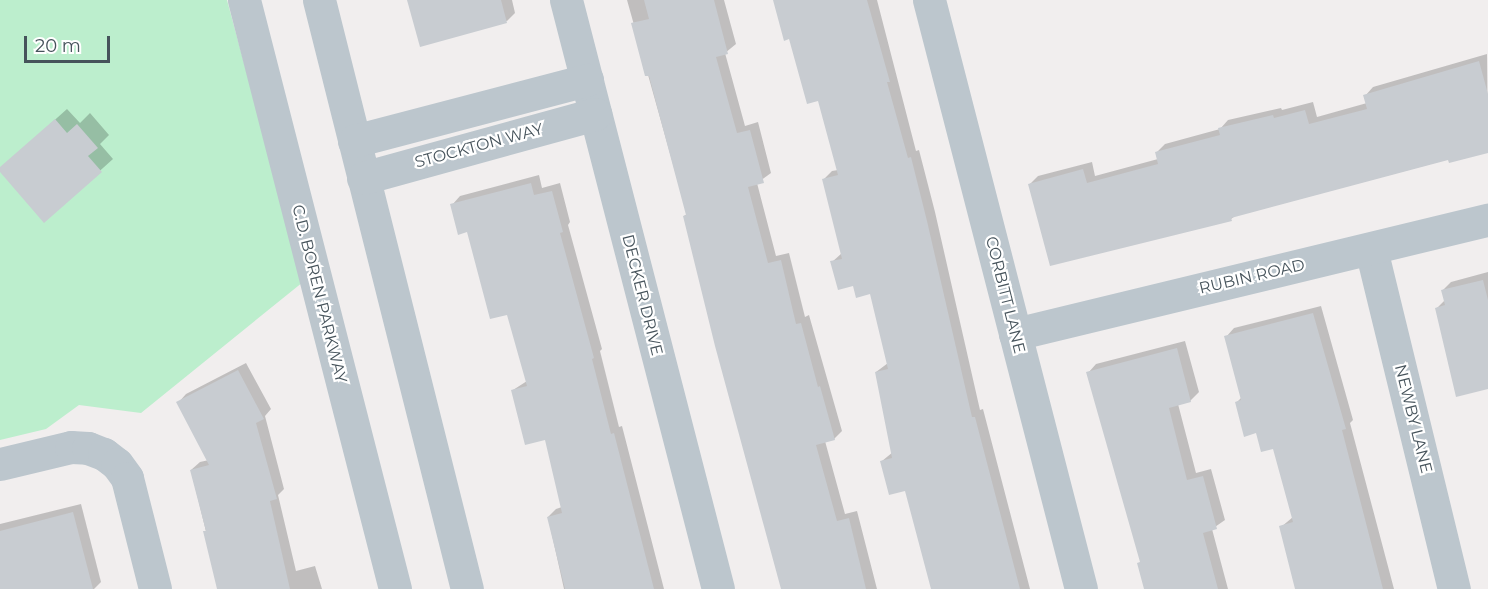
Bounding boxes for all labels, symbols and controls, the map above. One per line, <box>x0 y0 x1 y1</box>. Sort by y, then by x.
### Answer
scale bar <box>27 24 112 62</box>
text: 20 m <box>35 35 81 57</box>
street label: STOCKTON WAY <box>413 120 545 172</box>
street label: C.D. BOREN PARKWAY <box>288 203 350 385</box>
street label: DECKER DRIVE <box>618 232 666 358</box>
street label: CORBITT LANE <box>981 234 1029 356</box>
street label: RUBIN ROAD <box>1197 256 1307 298</box>
street label: NEWBY LANE <box>1390 363 1436 475</box>

